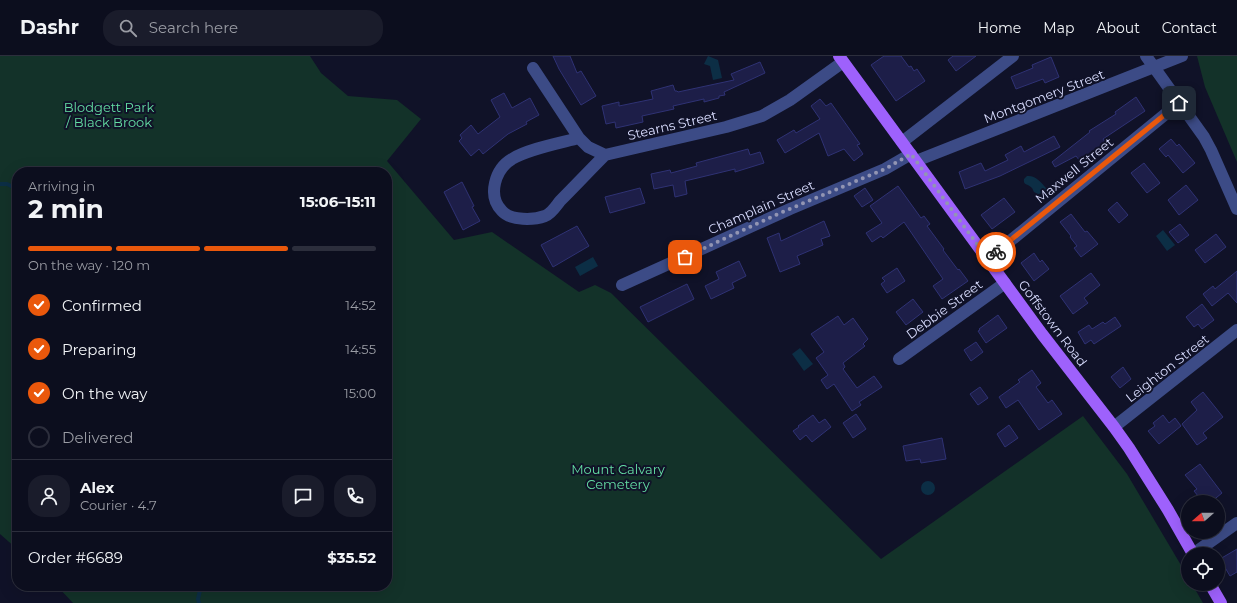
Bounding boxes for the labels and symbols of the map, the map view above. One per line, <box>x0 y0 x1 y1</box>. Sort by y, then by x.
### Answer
street label: Montgomery Street <box>981 66 1107 126</box>
pin <box>1162 86 1196 120</box>
park label: Blodgett Park / Black Brook <box>64 99 154 130</box>
street label: Stearns Street <box>626 107 718 143</box>
street label: Maxwell Street <box>1032 134 1116 206</box>
street label: Champlain Street <box>705 176 817 238</box>
courier <box>976 232 1016 272</box>
pin <box>668 240 702 274</box>
street label: Debbie Street <box>903 276 985 342</box>
street label: Goffstown Road <box>1015 277 1091 369</box>
street label: Leighton Street <box>1122 331 1212 405</box>
park label: Mount Calvary Cemetery <box>571 461 666 492</box>
north arrow <box>1181 495 1225 539</box>

